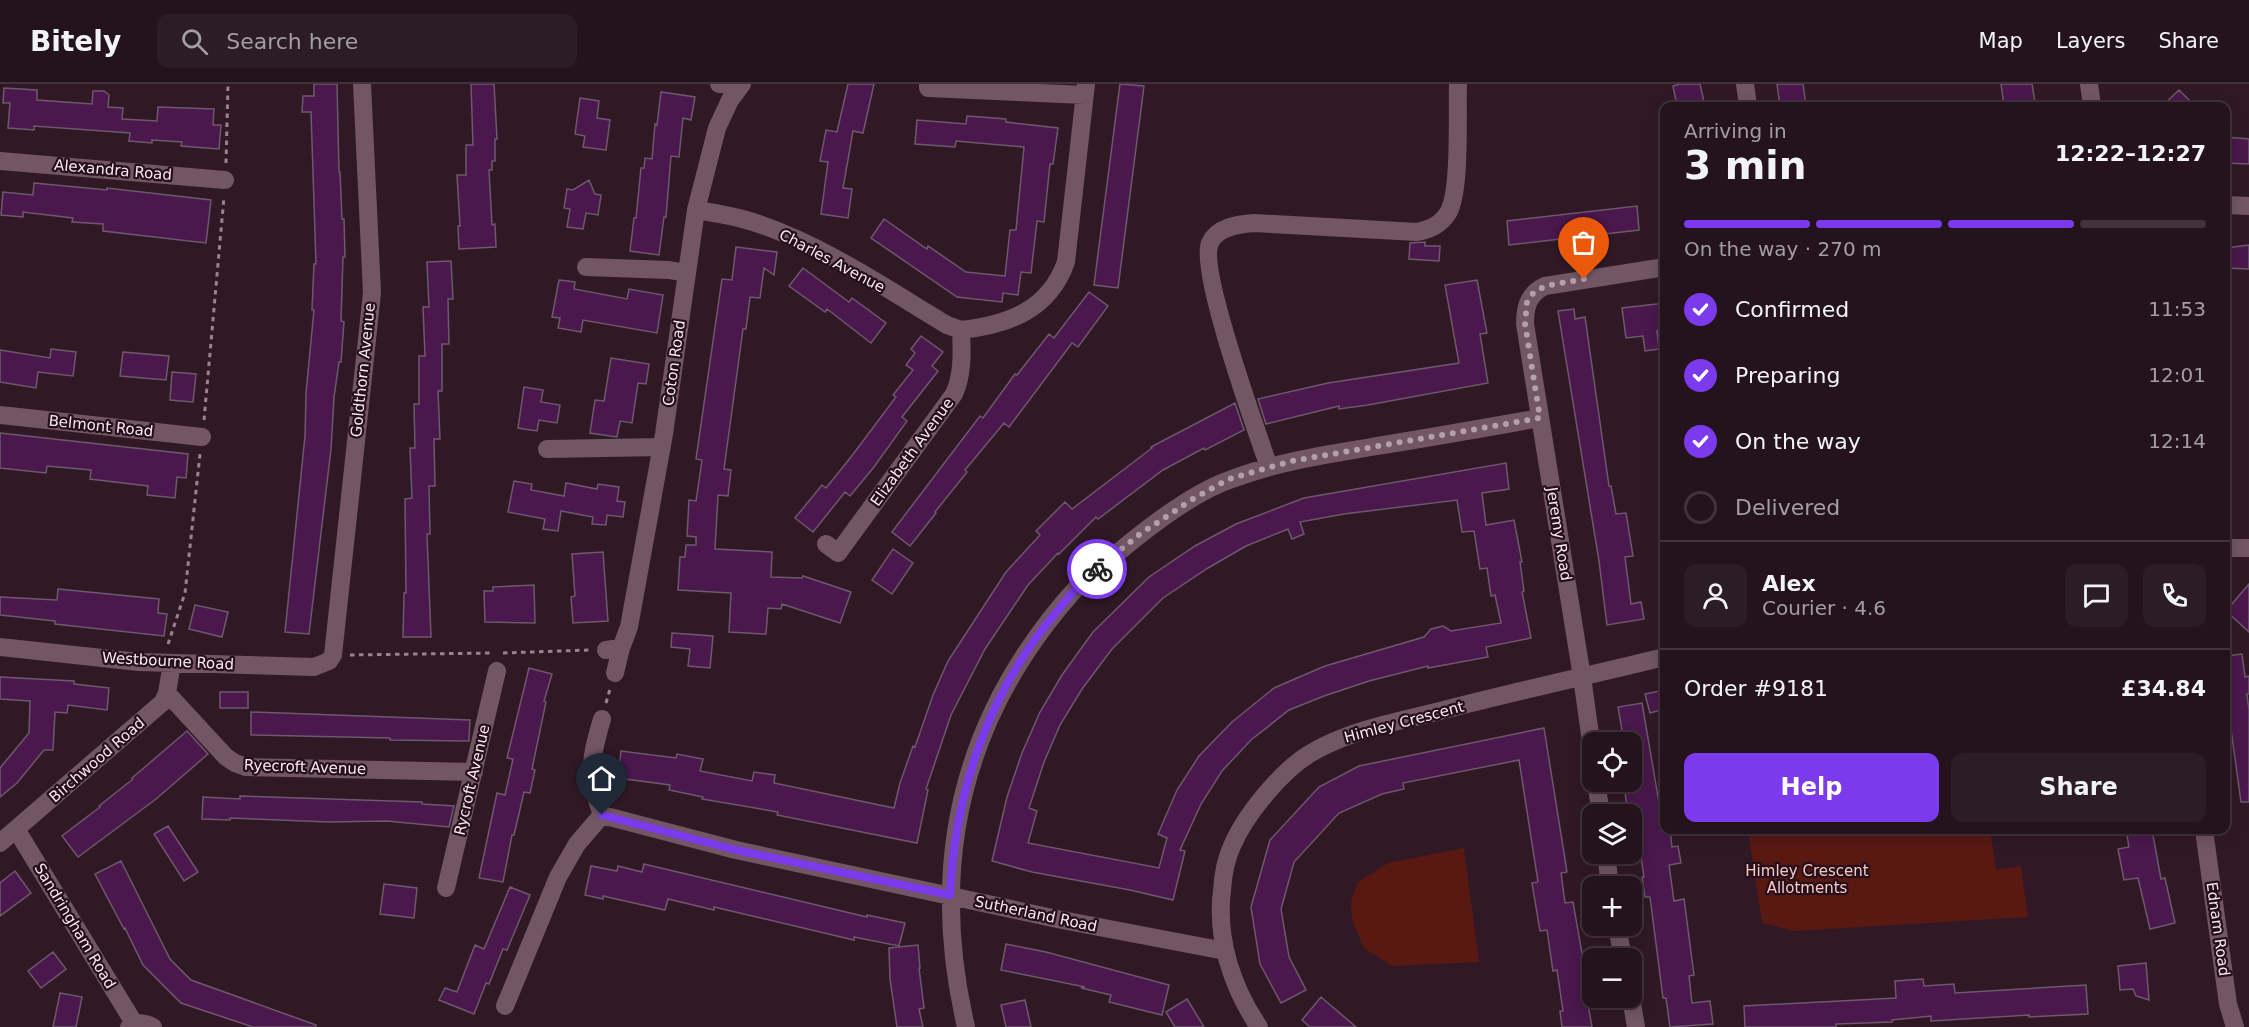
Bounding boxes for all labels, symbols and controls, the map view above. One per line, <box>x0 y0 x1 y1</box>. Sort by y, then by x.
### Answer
search box <box>157 14 577 68</box>
text: Bitely <box>30 25 121 58</box>
icon: search <box>178 25 211 58</box>
text: Search here <box>226 29 358 54</box>
text: Map <box>1979 29 2023 53</box>
text: Layers <box>2056 29 2125 53</box>
text: Share <box>2158 29 2219 53</box>
text: Arriving in <box>1684 119 1787 143</box>
text: 12:22–12:27 <box>2055 141 2206 166</box>
text: 3 min <box>1684 143 1806 188</box>
street label: Alexandra Road <box>53 156 173 184</box>
pin <box>1558 217 1609 279</box>
street label: Charles Avenue <box>776 226 888 296</box>
icon: bag <box>1567 226 1600 259</box>
text: On the way · 270 m <box>1684 237 1882 261</box>
icon: check <box>1684 293 1717 326</box>
text: Confirmed <box>1735 297 1849 322</box>
text: 11:53 <box>2148 297 2206 321</box>
street label: Goldthorn Avenue <box>347 302 379 438</box>
street label: Coton Road <box>659 319 689 407</box>
icon: check <box>1684 359 1717 392</box>
text: Preparing <box>1735 363 1841 388</box>
text: 12:01 <box>2148 363 2206 387</box>
street label: Elizabeth Avenue <box>867 394 957 510</box>
street label: Belmont Road <box>48 412 154 440</box>
icon: check <box>1684 425 1717 458</box>
text: On the way <box>1735 429 1861 454</box>
text: 12:14 <box>2148 429 2206 453</box>
street label: Jeremy Road <box>1543 485 1575 582</box>
text: Delivered <box>1735 495 1840 520</box>
courier <box>1067 539 1127 599</box>
icon: bike <box>1081 553 1114 586</box>
button: person <box>1684 564 1747 627</box>
button: chat <box>2065 564 2128 627</box>
button: phone <box>2143 564 2206 627</box>
text: Alex <box>1762 571 1816 596</box>
text: Courier · 4.6 <box>1762 596 1886 620</box>
street label: Westbourne Road <box>102 649 234 673</box>
text: Order #9181 <box>1684 676 1828 701</box>
text: £34.84 <box>2121 676 2206 701</box>
street label: Himley Crescent <box>1342 697 1466 747</box>
street label: Birchwood Road <box>46 714 148 806</box>
street label: Rycroft Avenue <box>451 723 493 837</box>
map controls <box>1582 732 1642 1008</box>
button: locate <box>1582 732 1642 792</box>
pin <box>576 753 627 815</box>
button: Help <box>1684 753 1939 822</box>
button: Share <box>1951 753 2206 822</box>
street label: Ryecroft Avenue <box>244 756 366 778</box>
icon: home <box>585 762 618 795</box>
button: layers <box>1582 804 1642 864</box>
street label: Sandringham Road <box>31 860 119 992</box>
park label: Himley Crescent Allotments <box>1745 862 1869 897</box>
button: + <box>1582 876 1642 936</box>
street label: Ednam Road <box>2202 881 2234 977</box>
street label: Sutherland Road <box>973 892 1099 936</box>
button: − <box>1582 948 1642 1008</box>

